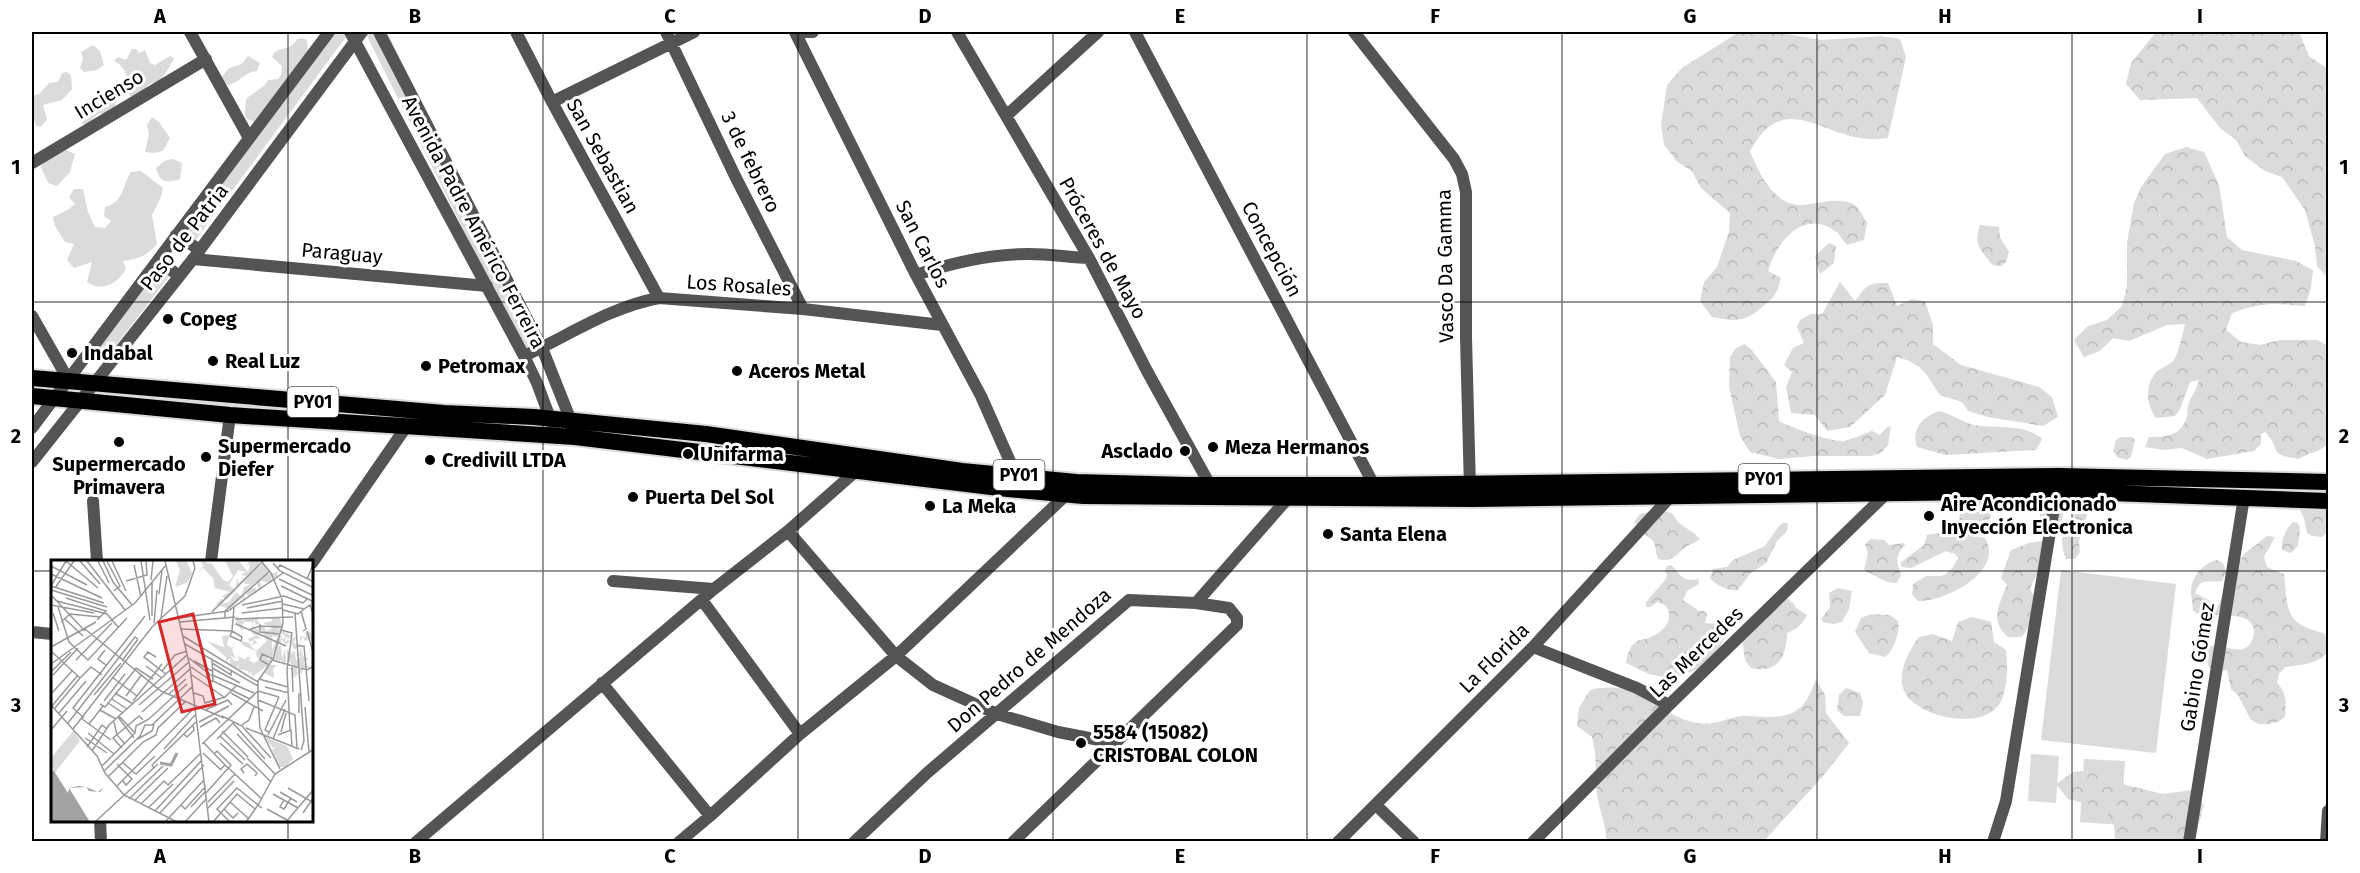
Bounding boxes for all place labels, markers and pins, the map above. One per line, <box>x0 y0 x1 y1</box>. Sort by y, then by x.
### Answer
place label: Copeg <box>180 307 238 331</box>
marker: Copeg <box>161 312 175 326</box>
place label: Indabal <box>84 341 153 365</box>
marker: Indabal <box>65 346 79 360</box>
place label: Real Luz <box>225 349 300 373</box>
marker: Real Luz <box>206 354 220 368</box>
place label: Petromax <box>438 354 526 378</box>
marker: Petromax <box>419 359 433 373</box>
place label: Aceros Metal <box>748 359 866 383</box>
marker: Aceros Metal <box>730 364 744 378</box>
place label: Supermercado Diefer <box>218 434 352 481</box>
marker: Supermercado Primavera <box>112 435 126 449</box>
place label: Meza Hermanos <box>1225 435 1370 459</box>
place label: Asclado <box>1100 439 1173 463</box>
marker: Meza Hermanos <box>1206 440 1220 454</box>
place label: Unifarma <box>700 442 784 466</box>
marker: Asclado <box>1178 444 1192 458</box>
marker: Unifarma <box>681 447 695 461</box>
place label: Credivill LTDA <box>442 448 567 472</box>
marker: Supermercado Diefer <box>199 450 213 464</box>
place label: Supermercado Primavera <box>52 452 186 499</box>
marker: Credivill LTDA <box>423 453 437 467</box>
place label: Puerta Del Sol <box>645 485 774 509</box>
marker: Puerta Del Sol <box>626 490 640 504</box>
place label: Aire Acondicionado Inyección Electronica <box>1940 492 2133 539</box>
place label: La Meka <box>942 494 1016 518</box>
marker: La Meka <box>923 499 937 513</box>
marker: Aire Acondicionado Inyección Electronica <box>1922 509 1936 523</box>
place label: Santa Elena <box>1340 522 1447 546</box>
marker: Santa Elena <box>1321 527 1335 541</box>
place label: 5584 (15082) CRISTOBAL COLON <box>1093 720 1258 767</box>
marker: 5584 (15082) CRISTOBAL COLON <box>1074 736 1088 750</box>

